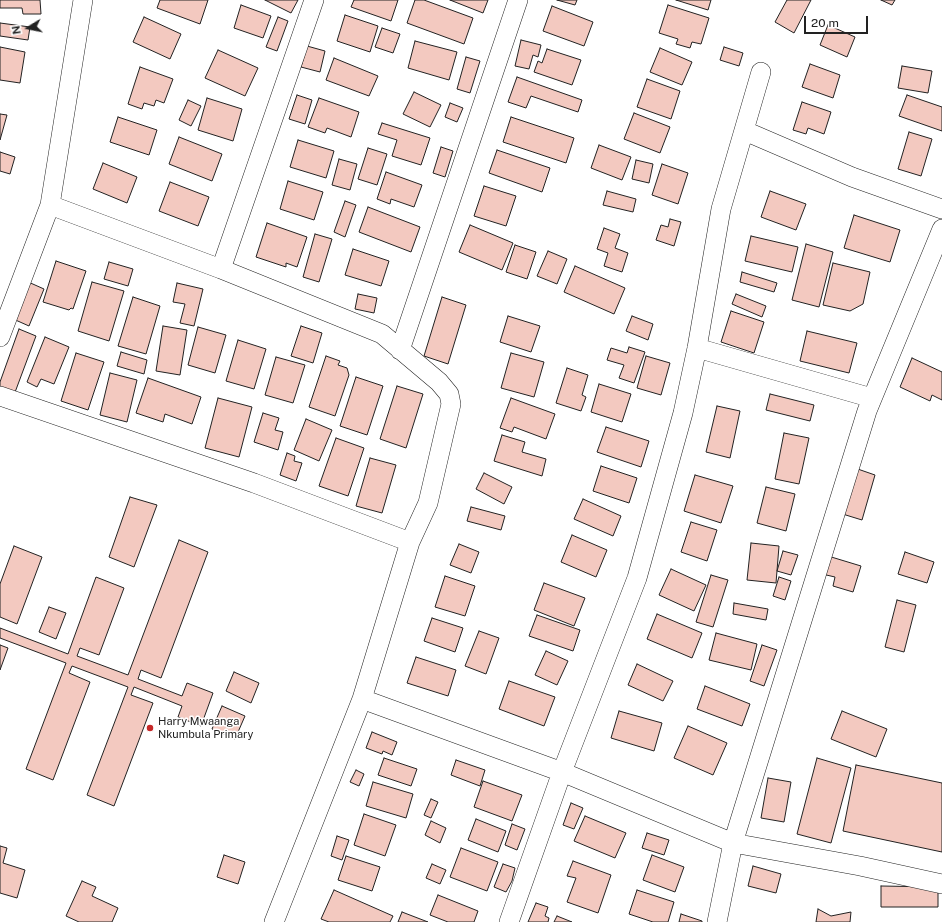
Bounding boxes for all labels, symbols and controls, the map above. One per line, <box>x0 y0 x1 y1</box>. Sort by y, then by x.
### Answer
north arrow <box>8 8 48 48</box>
scale bar <box>806 8 870 34</box>
text: 20 m <box>811 16 839 30</box>
text: N <box>10 25 23 35</box>
place label: Harry Mwaanga Nkumbula Primary <box>158 715 253 741</box>
marker: Harry Mwaanga Nkumbula Primary <box>145 723 155 733</box>

